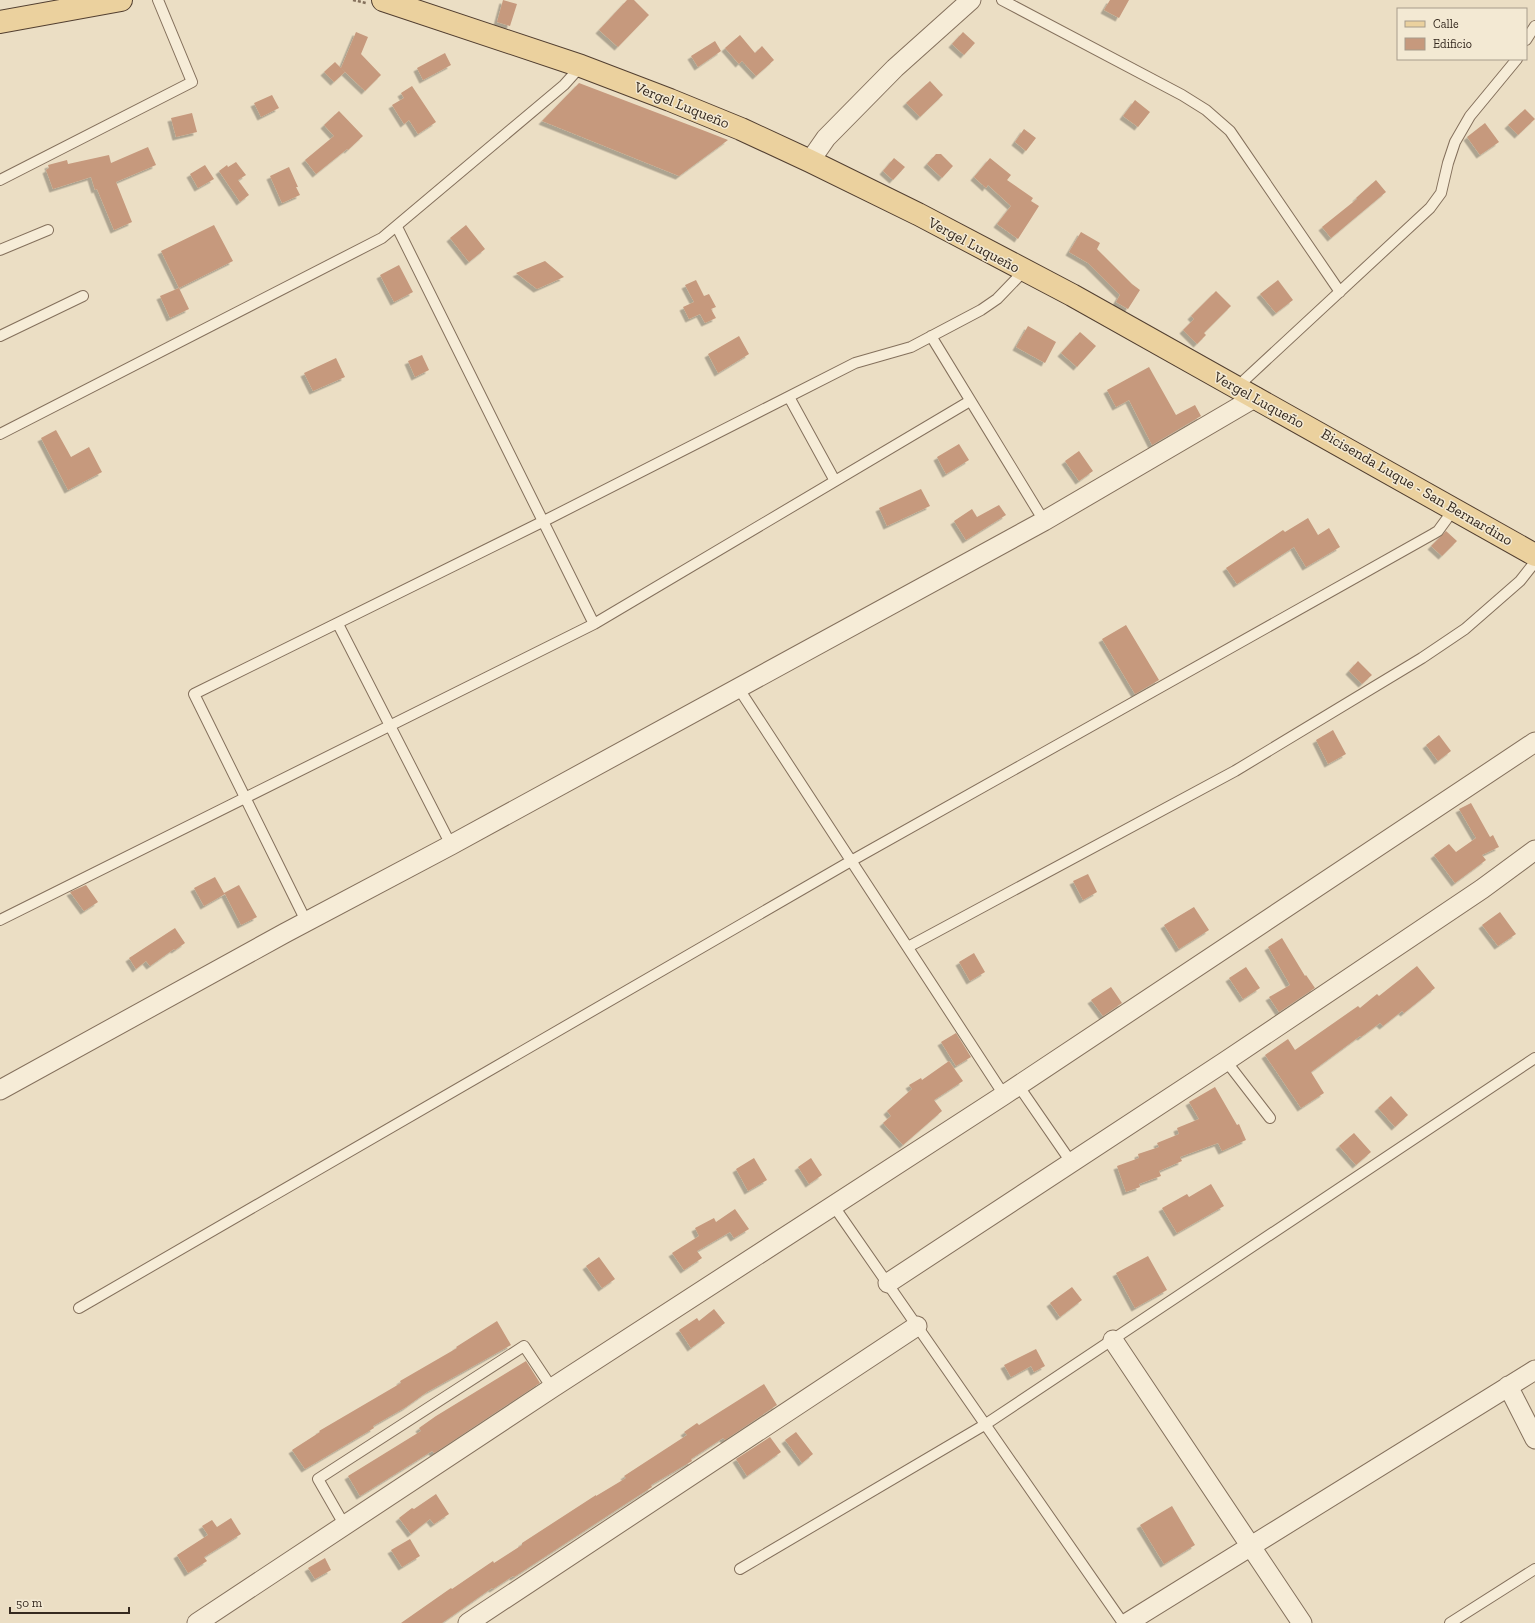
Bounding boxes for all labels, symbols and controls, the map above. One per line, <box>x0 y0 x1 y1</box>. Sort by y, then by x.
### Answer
legend <box>1397 8 1527 60</box>
text: Calle <box>1433 17 1459 31</box>
text: Edificio <box>1433 37 1472 51</box>
street label: Vergel Luqueño <box>631 77 732 132</box>
street label: Vergel Luqueño <box>924 213 1023 277</box>
street label: Vergel Luqueño <box>1210 367 1308 432</box>
street label: Bicisenda Luque - San Bernardino <box>1318 425 1516 549</box>
scale bar <box>10 1589 129 1615</box>
text: 50 m <box>16 1596 43 1610</box>

